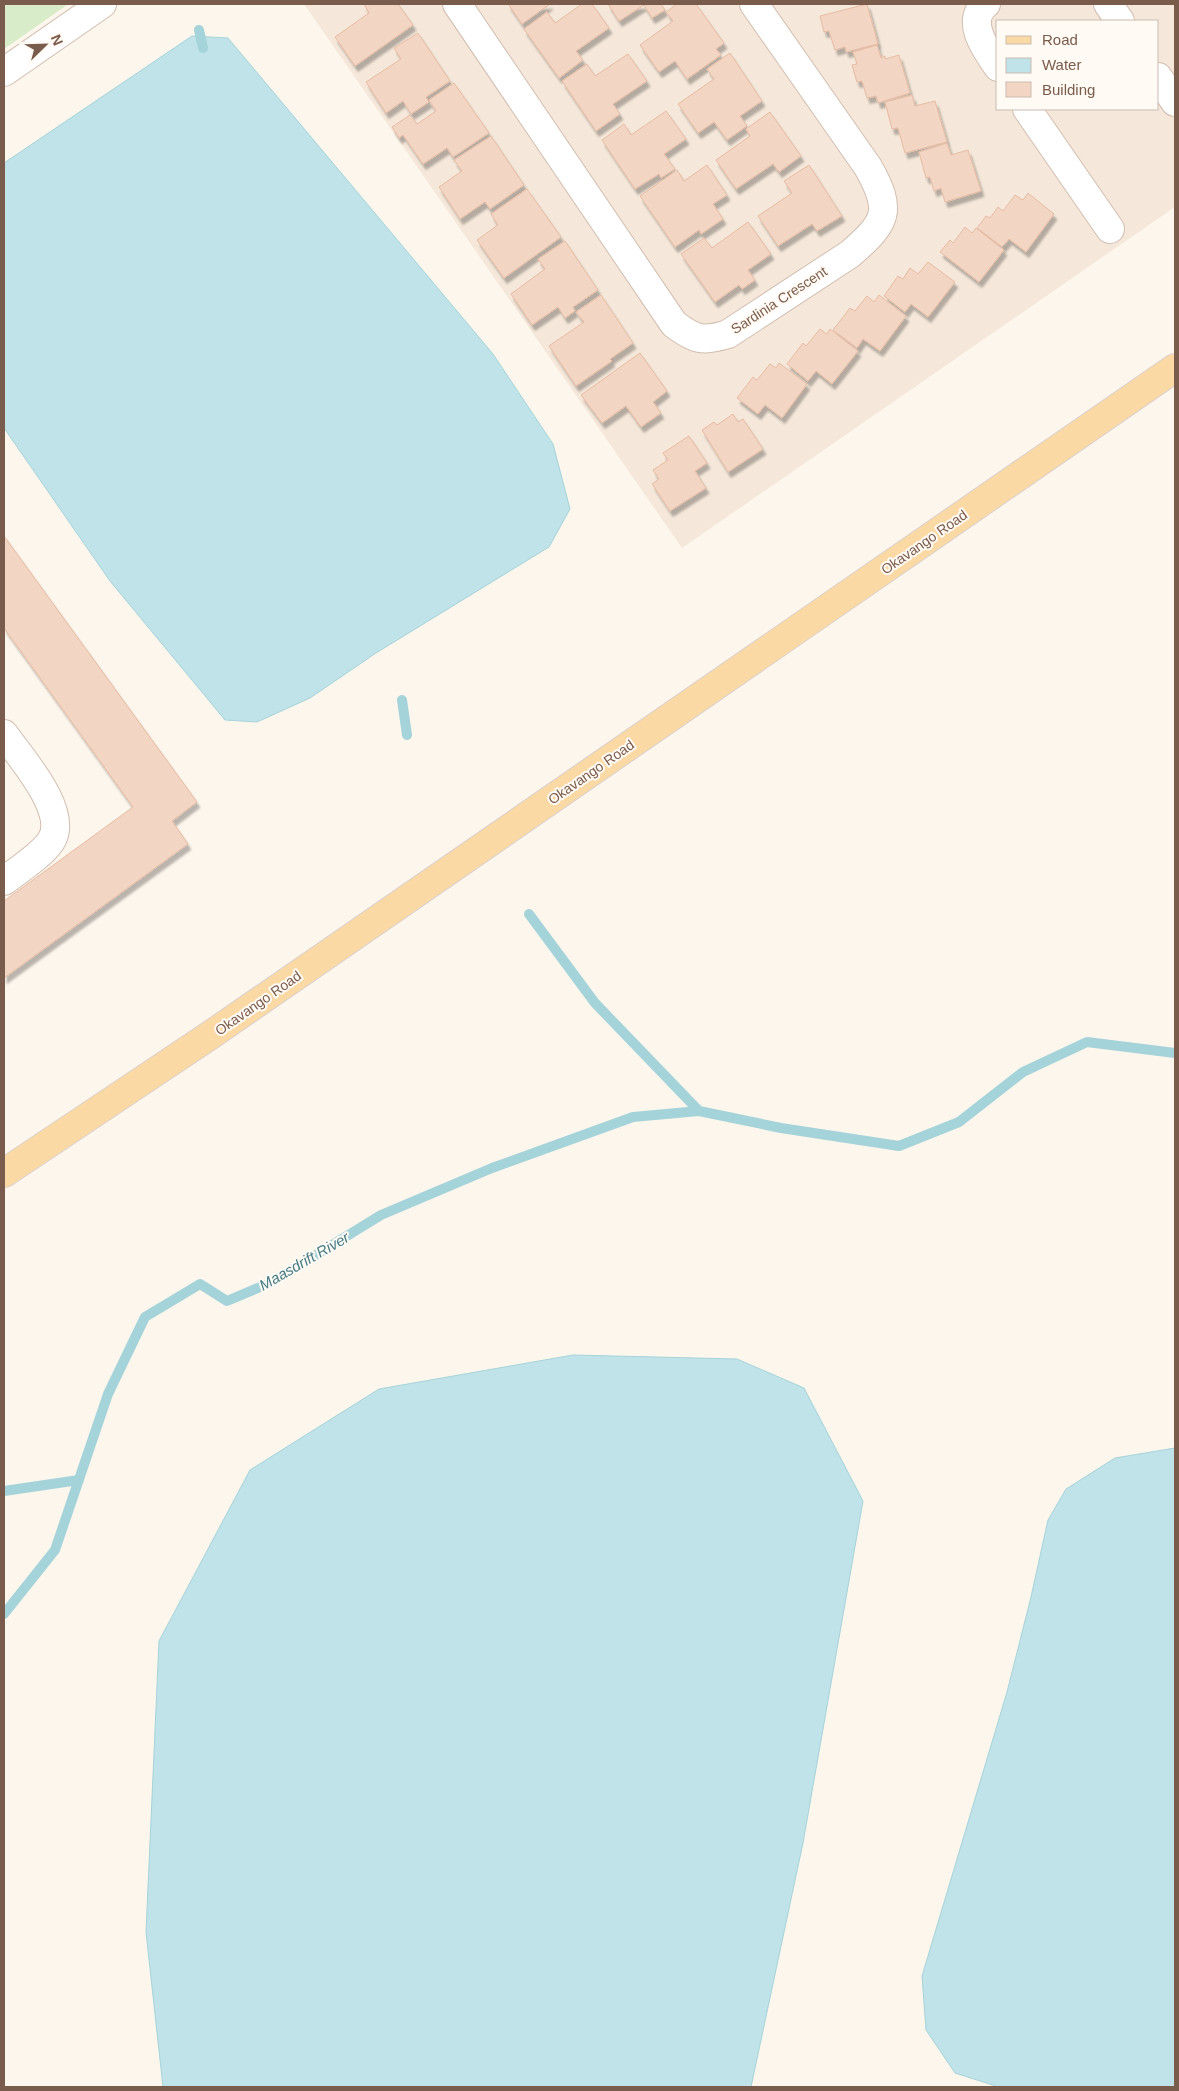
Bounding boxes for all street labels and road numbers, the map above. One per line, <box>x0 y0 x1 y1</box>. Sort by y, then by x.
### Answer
street label: Sardinia Crescent <box>728 263 830 337</box>
street label: Okavango Road <box>878 506 970 578</box>
street label: Okavango Road <box>545 736 637 808</box>
street label: Okavango Road <box>212 967 304 1039</box>

